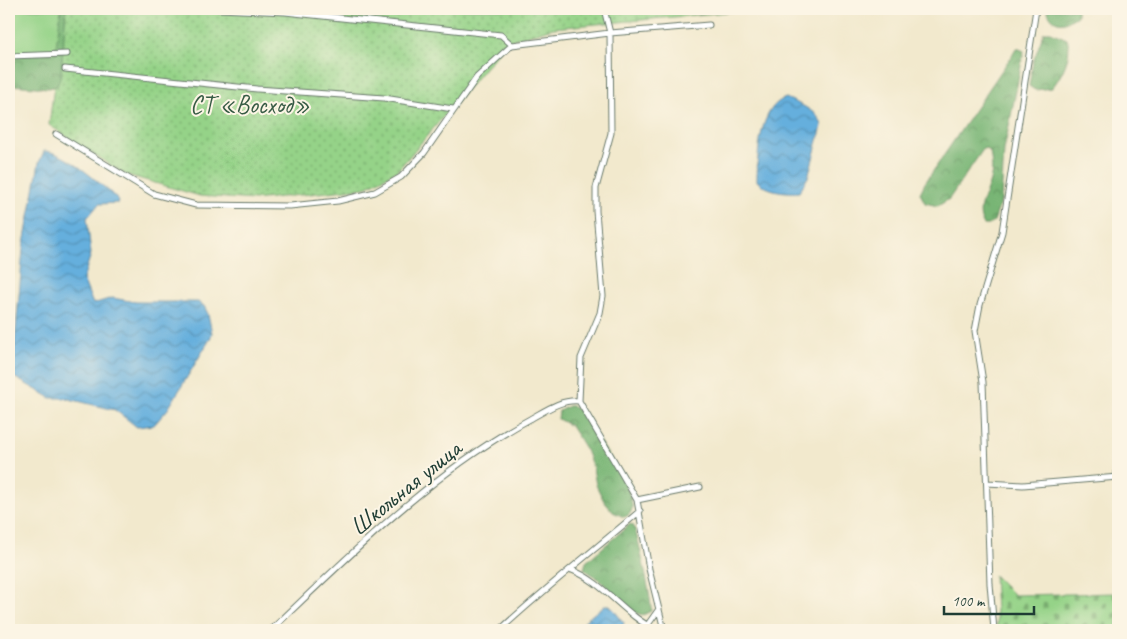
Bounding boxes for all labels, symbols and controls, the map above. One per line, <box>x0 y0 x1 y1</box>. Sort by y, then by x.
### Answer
park label: СТ «Восход» <box>190 89 310 121</box>
street label: Школьная улица <box>343 431 470 543</box>
scale bar <box>944 584 1034 616</box>
text: 100 m <box>952 592 986 611</box>

